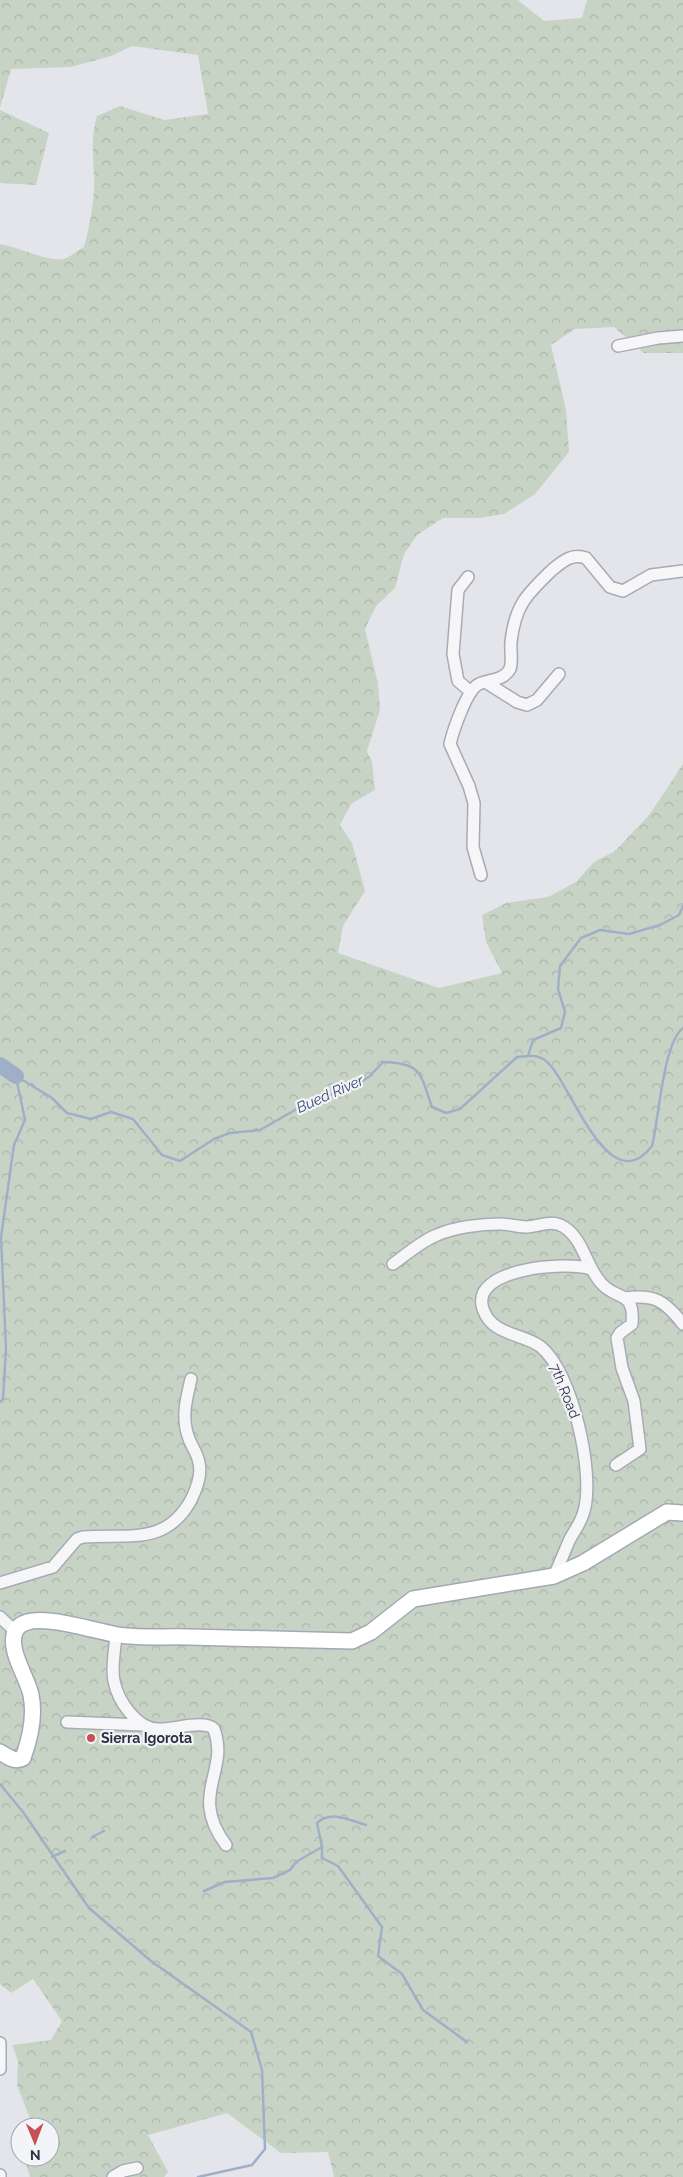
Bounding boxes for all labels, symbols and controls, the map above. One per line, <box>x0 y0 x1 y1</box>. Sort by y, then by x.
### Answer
water label: Bued River <box>294 1071 367 1117</box>
street label: 7th Road <box>547 1361 583 1421</box>
place label: Sierra Igorota <box>101 1730 192 1746</box>
marker: Sierra Igorota <box>85 1732 97 1744</box>
north arrow <box>10 2117 60 2167</box>
text: N <box>30 2147 41 2163</box>

